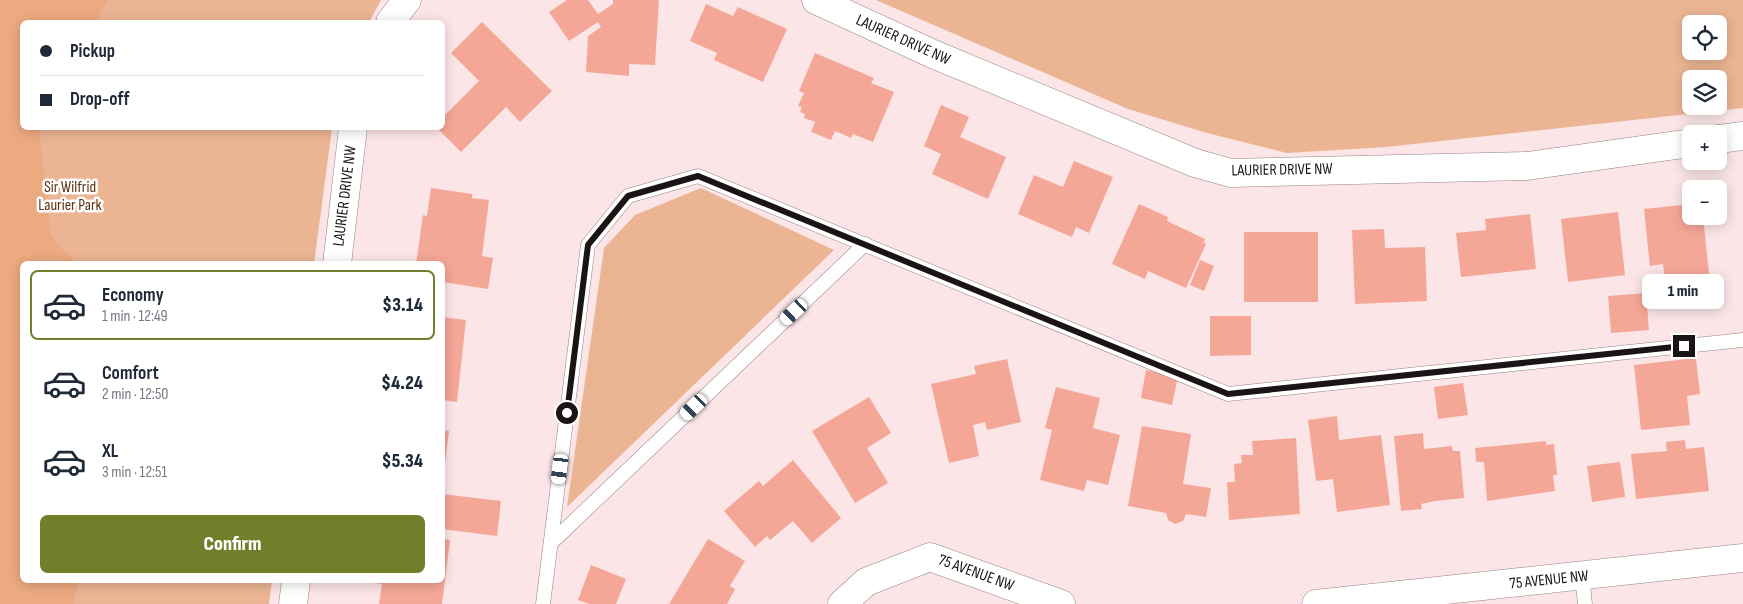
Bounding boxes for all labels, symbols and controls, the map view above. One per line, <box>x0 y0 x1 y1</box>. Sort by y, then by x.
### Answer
street label: LAURIER DRIVE NW <box>853 11 954 70</box>
map controls <box>1682 15 1727 225</box>
button: locate <box>1682 15 1727 60</box>
text: Pickup <box>70 40 115 63</box>
button: layers <box>1682 70 1727 115</box>
text: Drop-off <box>70 88 130 111</box>
button: + <box>1682 125 1727 170</box>
street label: LAURIER DRIVE NW <box>329 144 361 247</box>
street label: LAURIER DRIVE NW <box>1231 160 1333 180</box>
park label: Sir Wilfrid Laurier Park <box>38 178 102 215</box>
button: − <box>1682 180 1727 225</box>
callout: 1 min <box>1643 274 1725 308</box>
text: 1 min <box>1668 282 1698 301</box>
icon: car <box>42 283 87 328</box>
text: Economy <box>102 284 164 307</box>
text: $3.14 <box>382 294 423 317</box>
car <box>777 296 810 328</box>
text: 1 min · 12:49 <box>102 307 168 326</box>
route end <box>1673 335 1695 357</box>
icon: car <box>42 361 87 406</box>
text: Comfort <box>102 362 159 385</box>
text: $4.24 <box>381 372 423 395</box>
text: 2 min · 12:50 <box>102 385 168 404</box>
car <box>677 391 710 423</box>
route start <box>556 402 578 424</box>
icon: car <box>42 439 87 484</box>
text: XL <box>102 440 118 463</box>
text: $5.34 <box>382 450 423 473</box>
car <box>550 453 569 485</box>
text: 3 min · 12:51 <box>102 463 167 482</box>
button: Confirm <box>40 515 425 573</box>
street label: 75 AVENUE NW <box>935 551 1017 596</box>
street label: 75 AVENUE NW <box>1509 566 1590 594</box>

